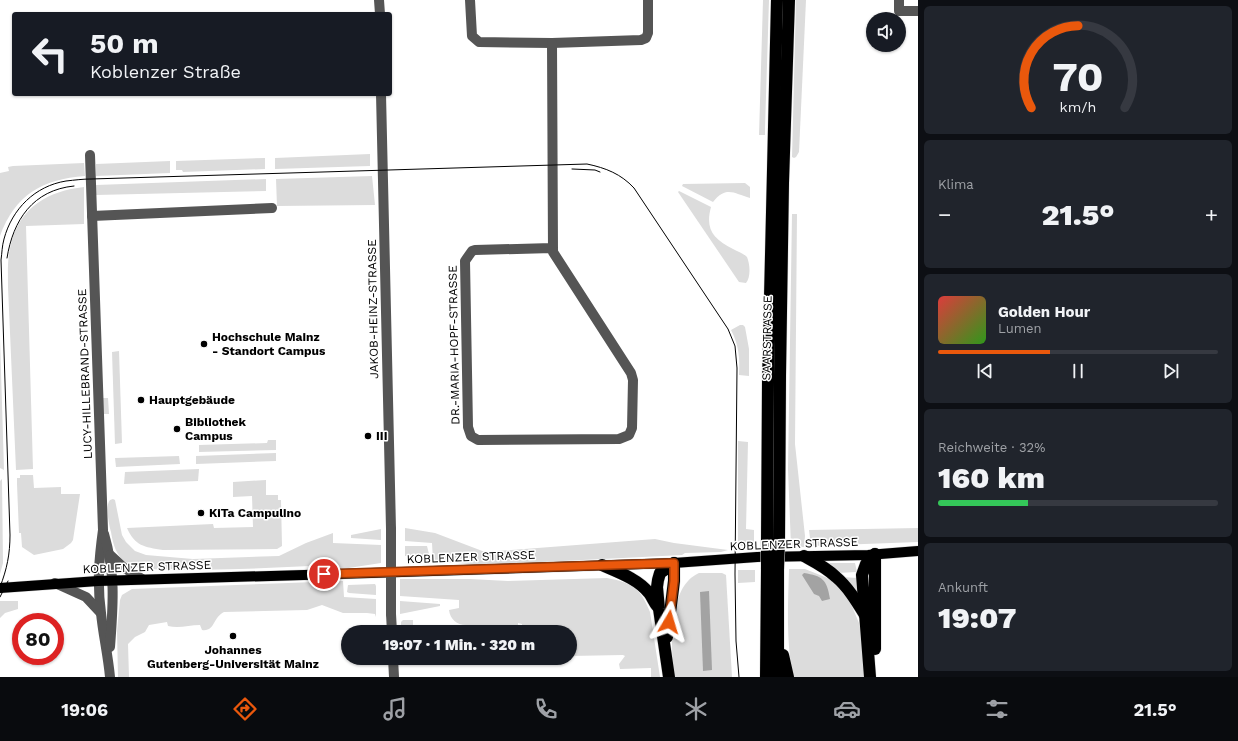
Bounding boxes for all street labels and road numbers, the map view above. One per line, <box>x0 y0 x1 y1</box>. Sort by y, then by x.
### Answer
street label: JAKOB-HEINZ-STRASSE <box>365 239 381 379</box>
street label: DR.-MARIA-HOPF-STRASSE <box>446 265 462 425</box>
street label: LUCY-HILLEBRAND-STRASSE <box>75 288 95 459</box>
street label: SAARSTRASSE <box>759 295 775 381</box>
street label: KOBLENZER STRASSE <box>729 535 859 553</box>
street label: KOBLENZER STRASSE <box>406 548 536 566</box>
street label: KOBLENZER STRASSE <box>82 558 212 576</box>

